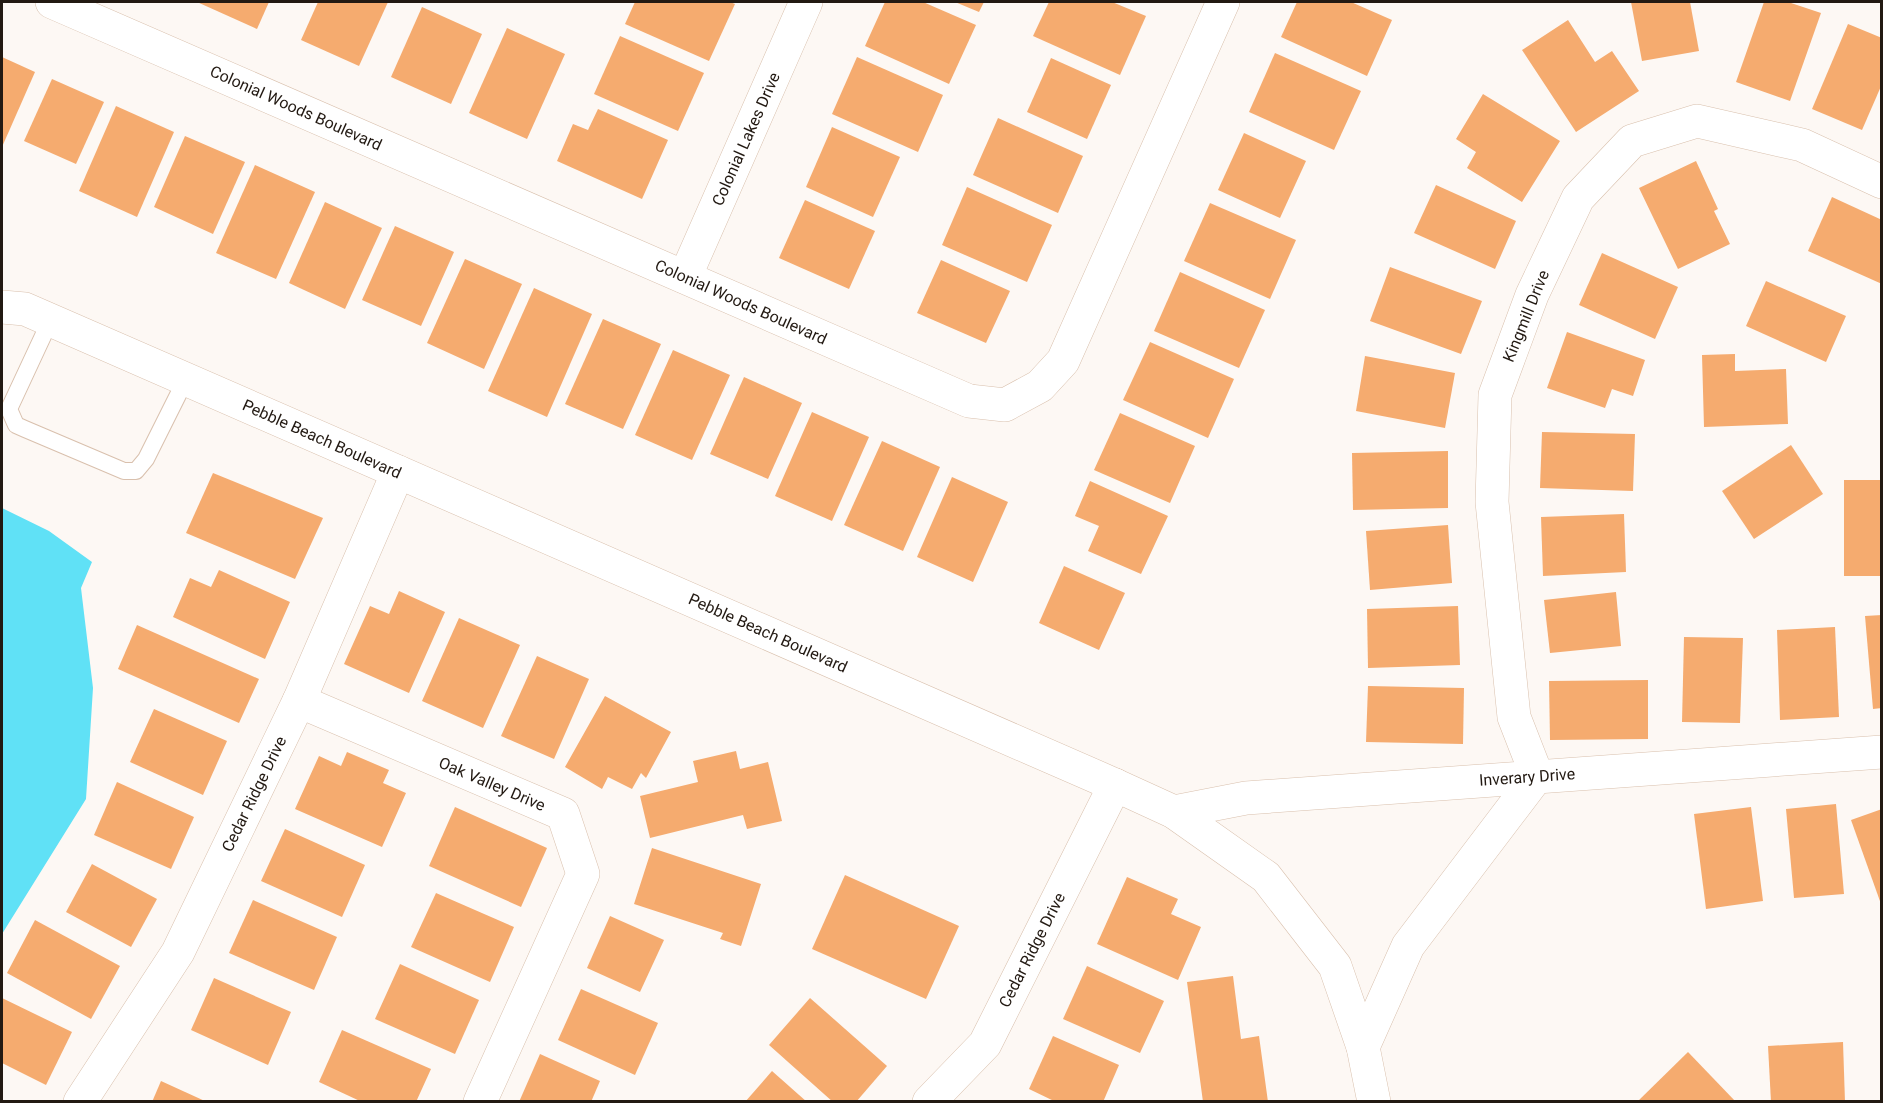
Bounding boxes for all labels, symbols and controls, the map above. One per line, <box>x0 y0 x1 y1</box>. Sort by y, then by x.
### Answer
street label: Colonial Woods Boulevard <box>207 61 385 155</box>
street label: Colonial Lakes Drive <box>708 69 784 209</box>
street label: Colonial Woods Boulevard <box>652 255 830 349</box>
street label: Kingmill Drive <box>1499 267 1553 365</box>
street label: Pebble Beach Boulevard <box>240 395 404 483</box>
street label: Pebble Beach Boulevard <box>686 589 850 677</box>
street label: Cedar Ridge Drive <box>218 733 290 855</box>
street label: Oak Valley Drive <box>436 753 548 815</box>
street label: Inverary Drive <box>1478 764 1576 790</box>
street label: Cedar Ridge Drive <box>995 889 1069 1011</box>

